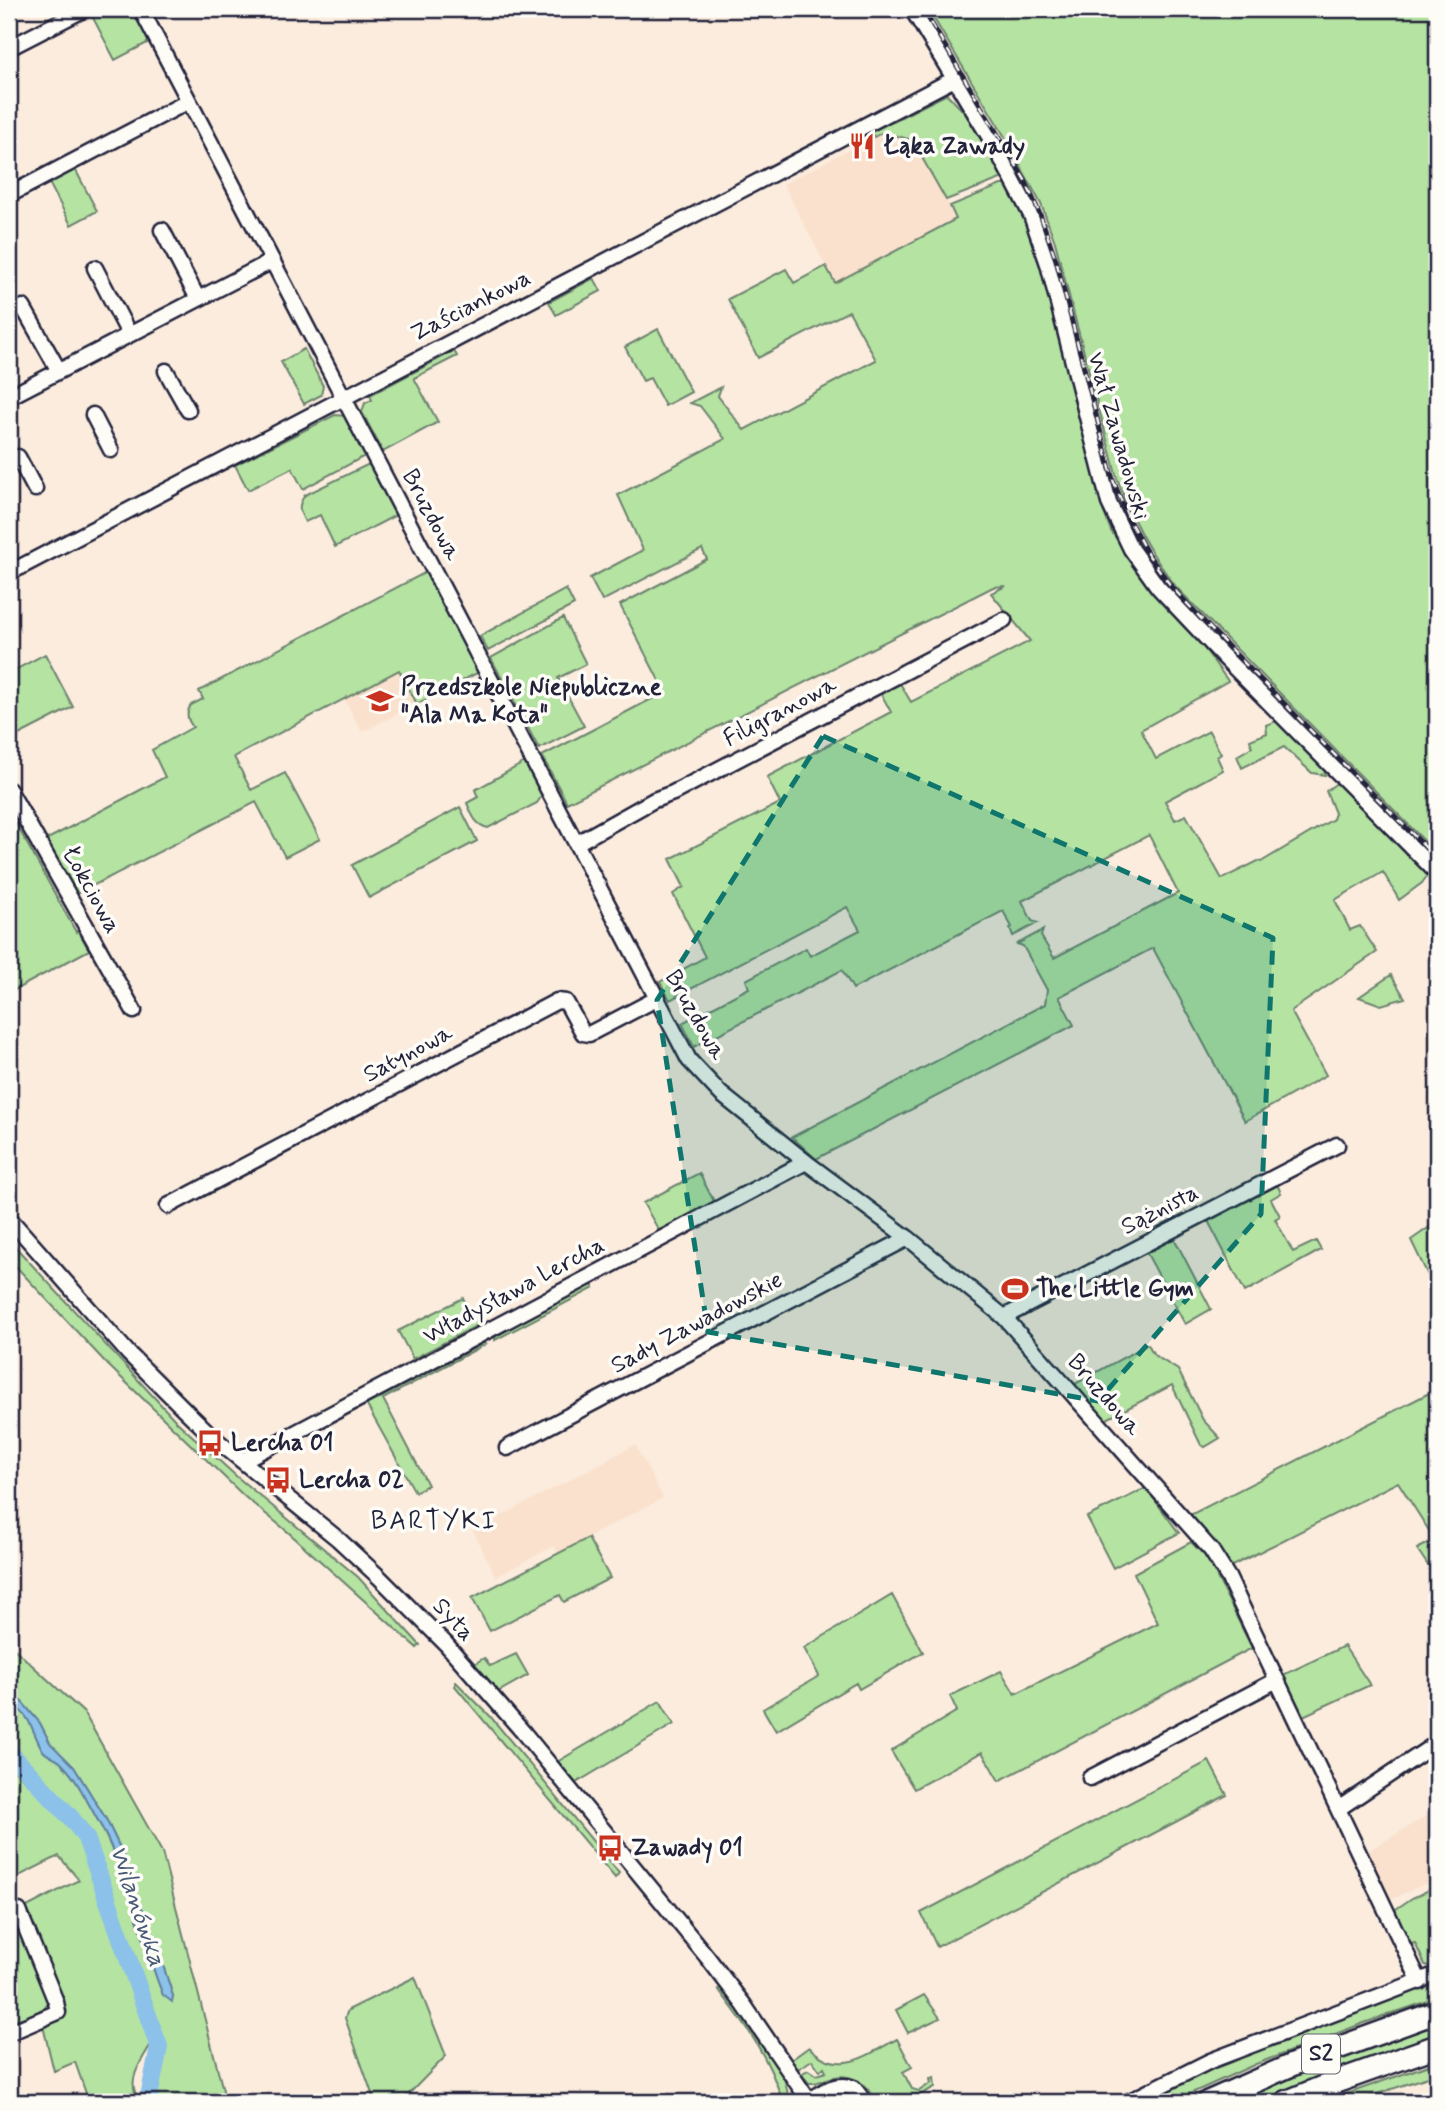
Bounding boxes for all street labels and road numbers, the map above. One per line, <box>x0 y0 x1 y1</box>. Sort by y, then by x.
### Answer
street label: Zaściankowa <box>406 262 536 350</box>
street label: Wał Zawadowski <box>1079 349 1157 523</box>
street label: Bruzdowa <box>394 464 468 566</box>
street label: Filigranowa <box>718 669 842 755</box>
street label: Łokciowa <box>54 841 128 939</box>
street label: Bruzdowa <box>657 964 733 1066</box>
street label: Satynowa <box>358 1017 458 1090</box>
street label: Sążnista <box>1116 1177 1204 1243</box>
street label: Władysława Lercha <box>418 1230 610 1352</box>
street label: Sady Zawadowskie <box>606 1265 788 1381</box>
street label: Bruzdowa <box>1060 1347 1149 1443</box>
street label: Syta <box>425 1592 481 1648</box>
road number: S2 <box>1302 2035 1340 2074</box>

